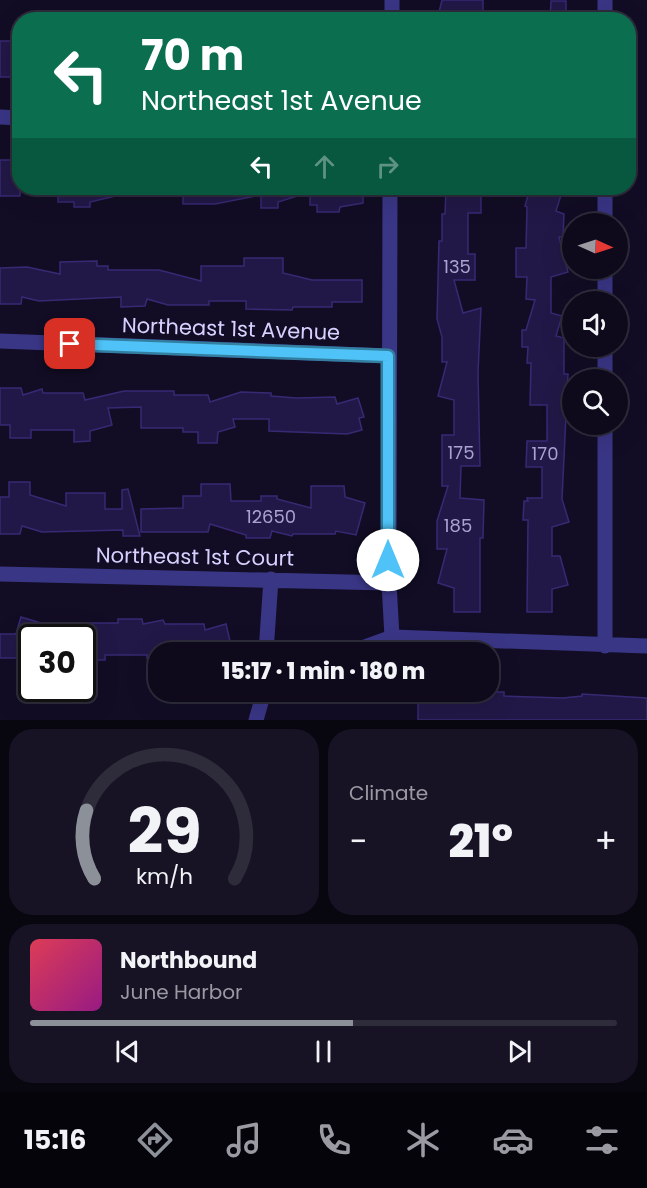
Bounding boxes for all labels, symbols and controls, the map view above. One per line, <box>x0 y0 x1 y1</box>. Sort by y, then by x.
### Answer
text: 70 m <box>141 26 244 85</box>
icon: left <box>42 36 120 114</box>
text: Northeast 1st Avenue <box>141 82 422 119</box>
icon: left <box>245 150 278 183</box>
icon: ahead <box>308 150 341 183</box>
icon: right <box>371 150 404 183</box>
north arrow <box>562 213 628 279</box>
map controls <box>562 213 628 435</box>
house number: 135 <box>443 254 471 279</box>
button: sound <box>562 291 628 357</box>
street label: Northeast 1st Avenue <box>121 310 341 347</box>
pin <box>44 318 95 369</box>
icon: arrive <box>53 327 86 360</box>
button: search <box>562 369 628 435</box>
house number: 175 <box>448 440 474 465</box>
house number: 170 <box>532 441 558 466</box>
house number: 12650 <box>246 504 296 529</box>
house number: 185 <box>444 513 472 538</box>
position arrow <box>356 528 420 592</box>
street label: Northeast 1st Court <box>96 540 294 573</box>
speed limit sign: 30 <box>18 624 96 702</box>
text: 15:17 · 1 min · 180 m <box>222 656 425 687</box>
text: Climate <box>349 779 428 807</box>
text: 29 <box>127 787 201 875</box>
text: 21° <box>449 810 513 873</box>
text: − <box>349 818 367 865</box>
text: + <box>594 818 617 865</box>
text: km/h <box>135 861 193 892</box>
text: Northbound <box>120 945 257 976</box>
text: June Harbor <box>120 978 243 1006</box>
icon: previous <box>111 1035 144 1068</box>
icon: pause <box>307 1035 340 1068</box>
icon: next <box>503 1035 536 1068</box>
icon: directions <box>134 1119 176 1161</box>
icon: music <box>223 1119 265 1161</box>
icon: phone <box>313 1119 355 1161</box>
icon: climate <box>402 1119 444 1161</box>
icon: car <box>492 1119 534 1161</box>
icon: filters <box>581 1119 623 1161</box>
text: 15:16 <box>24 1121 86 1158</box>

